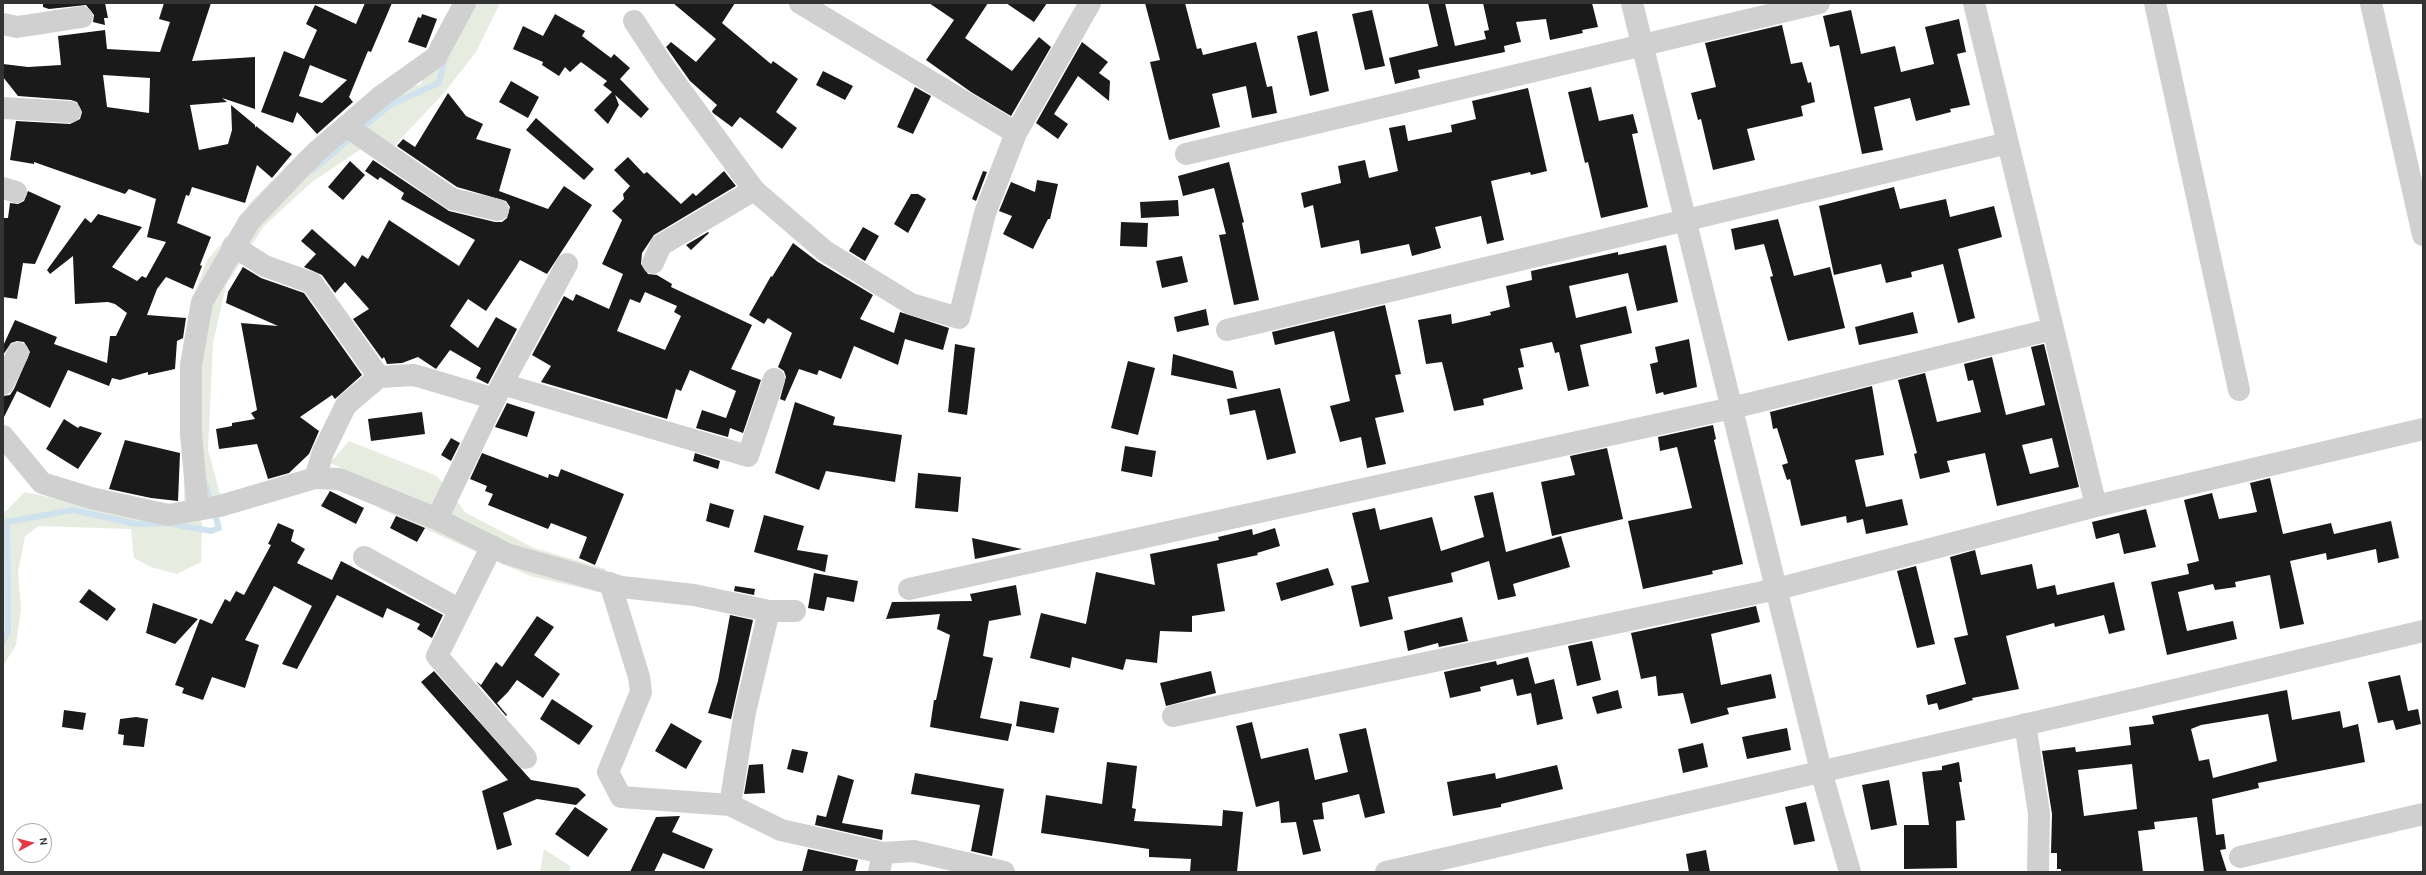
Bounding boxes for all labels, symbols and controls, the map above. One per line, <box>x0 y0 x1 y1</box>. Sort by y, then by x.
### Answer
north arrow <box>12 823 52 863</box>
text: N <box>36 837 50 846</box>

